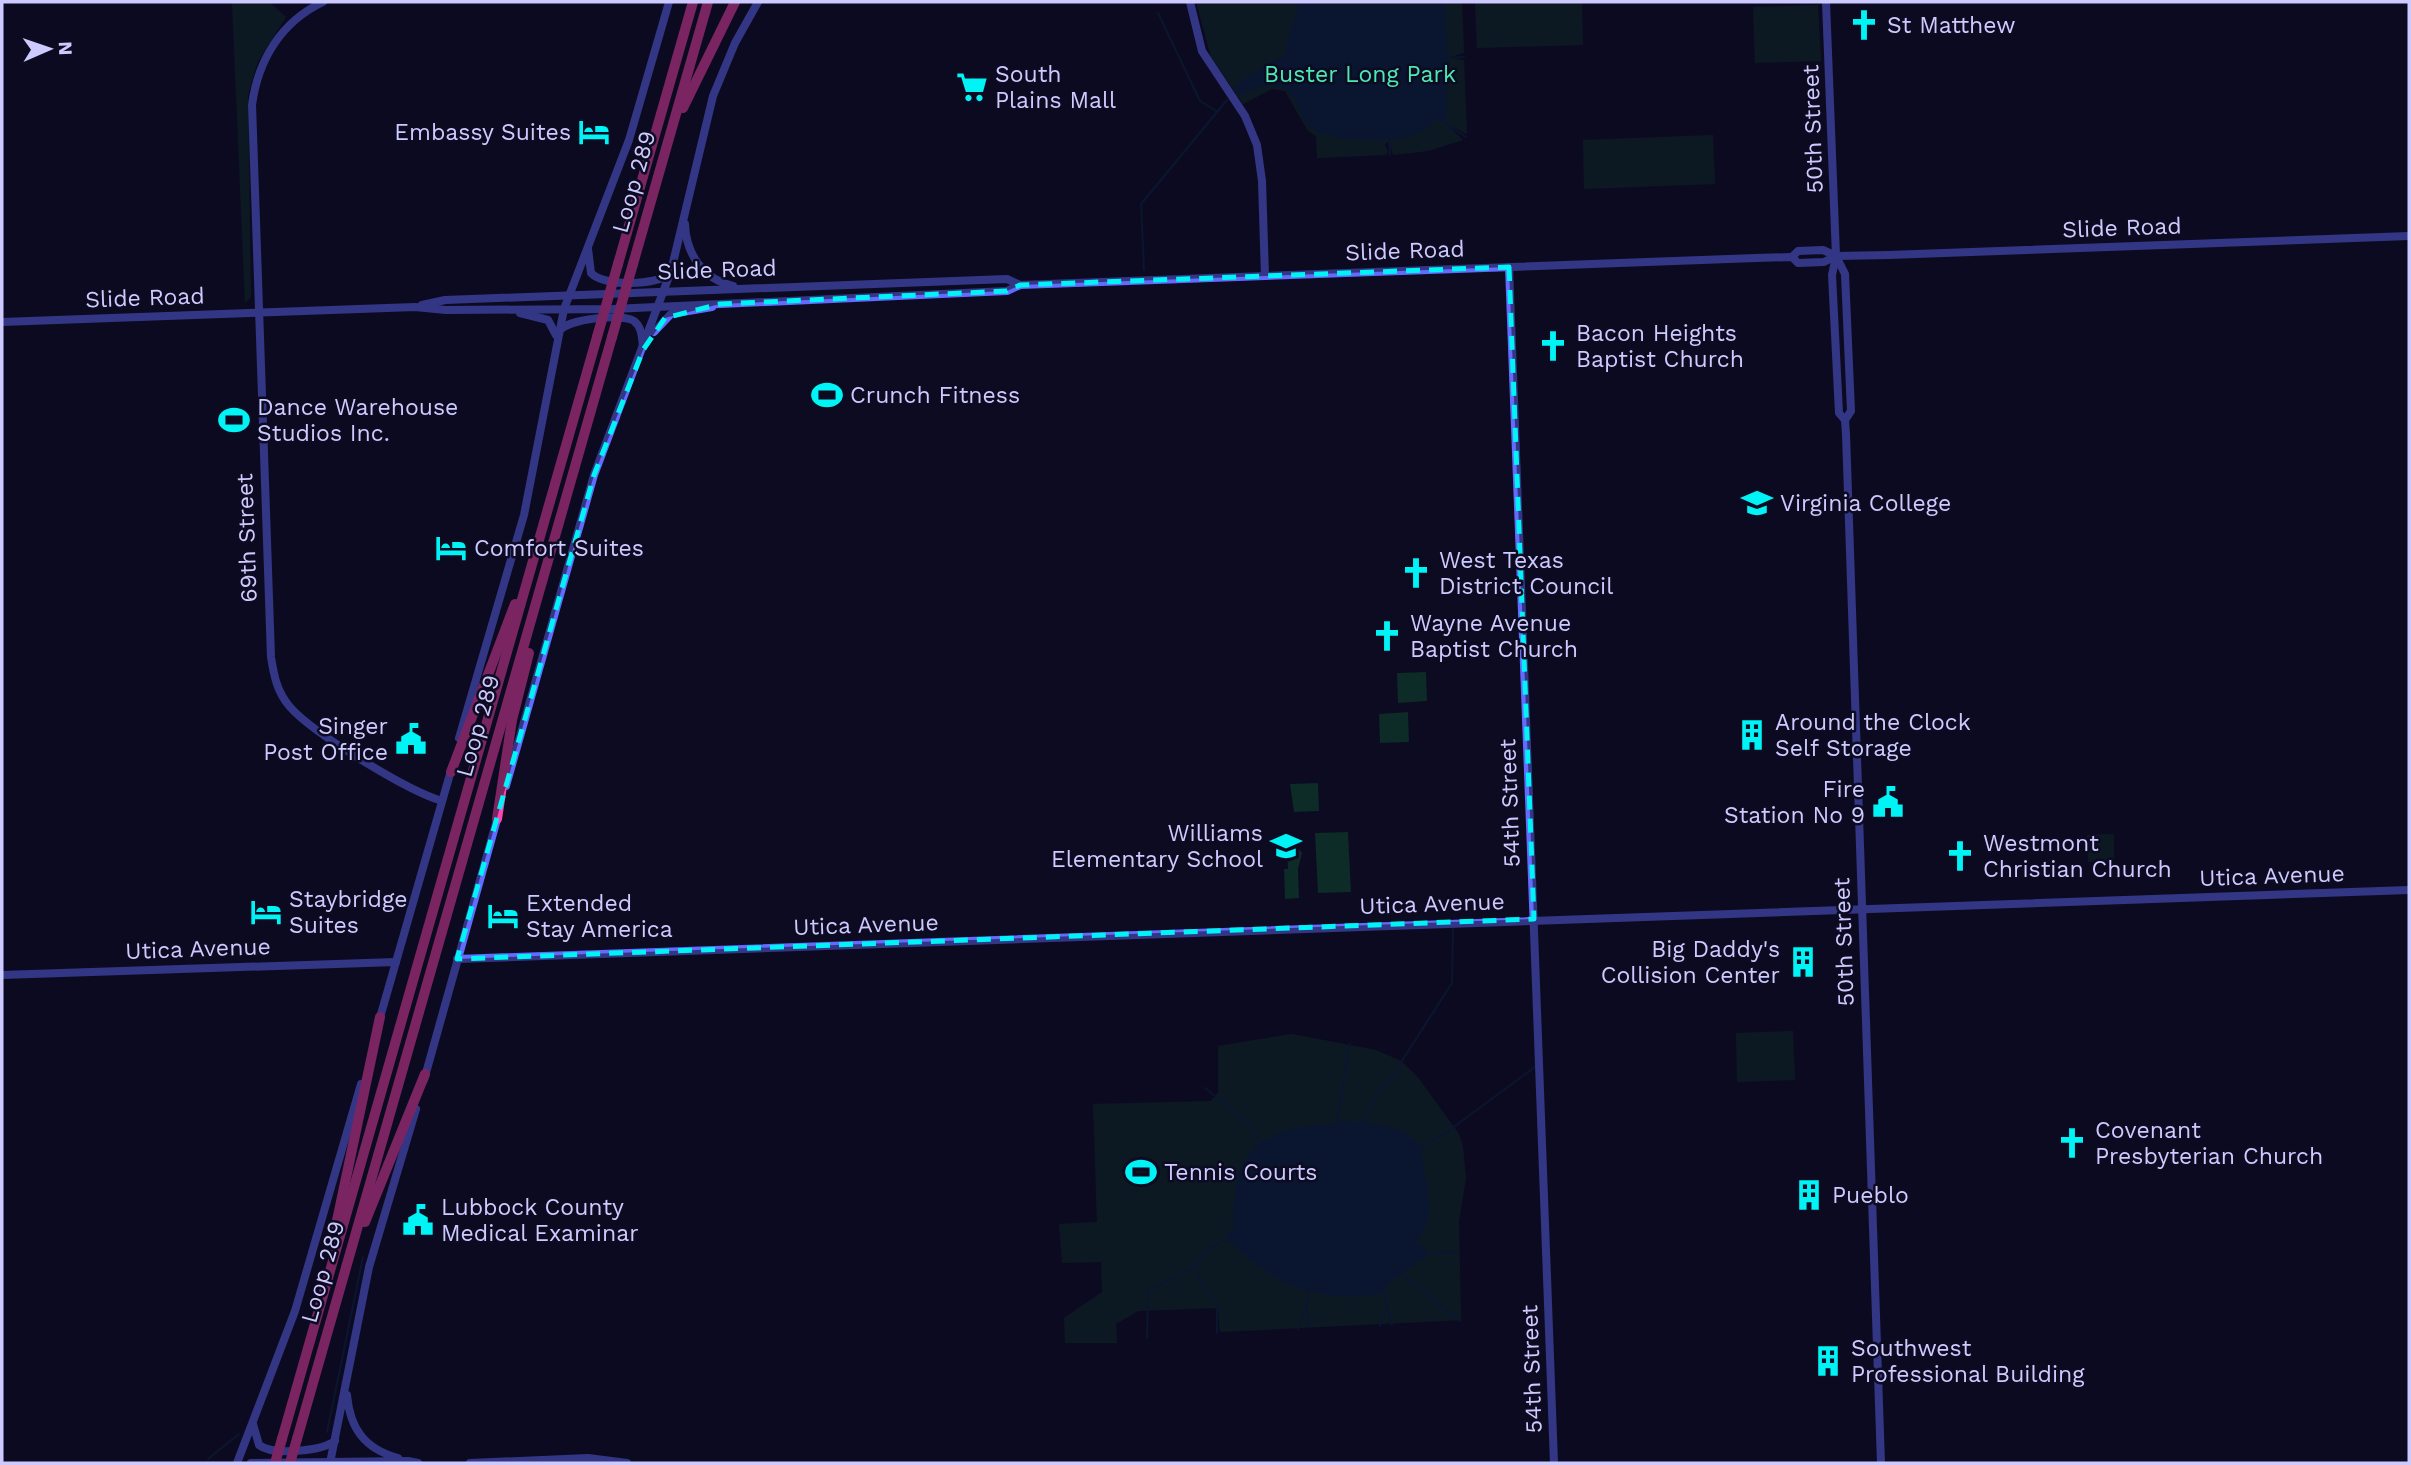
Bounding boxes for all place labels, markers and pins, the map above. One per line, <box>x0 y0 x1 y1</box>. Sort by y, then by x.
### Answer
church icon: St Matthew <box>1847 8 1881 42</box>
place label: St Matthew <box>1887 12 2016 39</box>
place label: South Plains Mall <box>995 61 1116 114</box>
supermarket icon: South Plains Mall <box>955 70 989 104</box>
hotel icon: Embassy Suites <box>577 115 611 149</box>
place label: Embassy Suites <box>394 119 571 146</box>
place label: Bacon Heights Baptist Church <box>1576 320 1744 373</box>
church icon: Bacon Heights Baptist Church <box>1536 329 1570 363</box>
sports icon: Crunch Fitness <box>810 378 844 412</box>
place label: Crunch Fitness <box>850 382 1020 409</box>
place label: Dance Warehouse Studios Inc. <box>257 394 458 447</box>
sports icon: Dance Warehouse Studios Inc. <box>217 403 251 437</box>
school or university icon: Virginia College <box>1740 486 1774 520</box>
place label: Virginia College <box>1780 490 1951 517</box>
hotel icon: Comfort Suites <box>434 531 468 565</box>
place label: Comfort Suites <box>474 535 644 562</box>
place label: West Texas District Council <box>1439 547 1613 600</box>
church icon: West Texas District Council <box>1399 556 1433 590</box>
place label: Wayne Avenue Baptist Church <box>1410 610 1578 663</box>
church icon: Wayne Avenue Baptist Church <box>1370 619 1404 653</box>
place label: Around the Clock Self Storage <box>1775 709 1971 762</box>
place label: Singer Post Office <box>263 713 388 766</box>
building icon: Around the Clock Self Storage <box>1735 718 1769 752</box>
public building icon: Singer Post Office <box>394 722 428 756</box>
place label: Fire Station No 9 <box>1724 776 1865 829</box>
public building icon: Fire Station No 9 <box>1871 785 1905 819</box>
place label: Williams Elementary School <box>1051 820 1263 873</box>
school or university icon: Williams Elementary School <box>1269 829 1303 863</box>
place label: Westmont Christian Church <box>1983 830 2172 883</box>
church icon: Westmont Christian Church <box>1943 839 1977 873</box>
place label: Staybridge Suites <box>289 886 407 939</box>
place label: Extended Stay America <box>526 890 673 943</box>
hotel icon: Staybridge Suites <box>249 895 283 929</box>
hotel icon: Extended Stay America <box>486 899 520 933</box>
place label: Big Daddy's Collision Center <box>1601 936 1780 989</box>
building icon: Big Daddy's Collision Center <box>1786 945 1820 979</box>
place label: Covenant Presbyterian Church <box>2095 1117 2323 1170</box>
church icon: Covenant Presbyterian Church <box>2055 1126 2089 1160</box>
sports icon: Tennis Courts <box>1124 1155 1158 1189</box>
place label: Tennis Courts <box>1164 1159 1317 1186</box>
building icon: Pueblo <box>1792 1178 1826 1212</box>
place label: Pueblo <box>1832 1182 1909 1209</box>
place label: Lubbock County Medical Examinar <box>441 1194 639 1247</box>
public building icon: Lubbock County Medical Examinar <box>401 1203 435 1237</box>
place label: Southwest Professional Building <box>1851 1335 2085 1388</box>
building icon: Southwest Professional Building <box>1811 1344 1845 1378</box>

